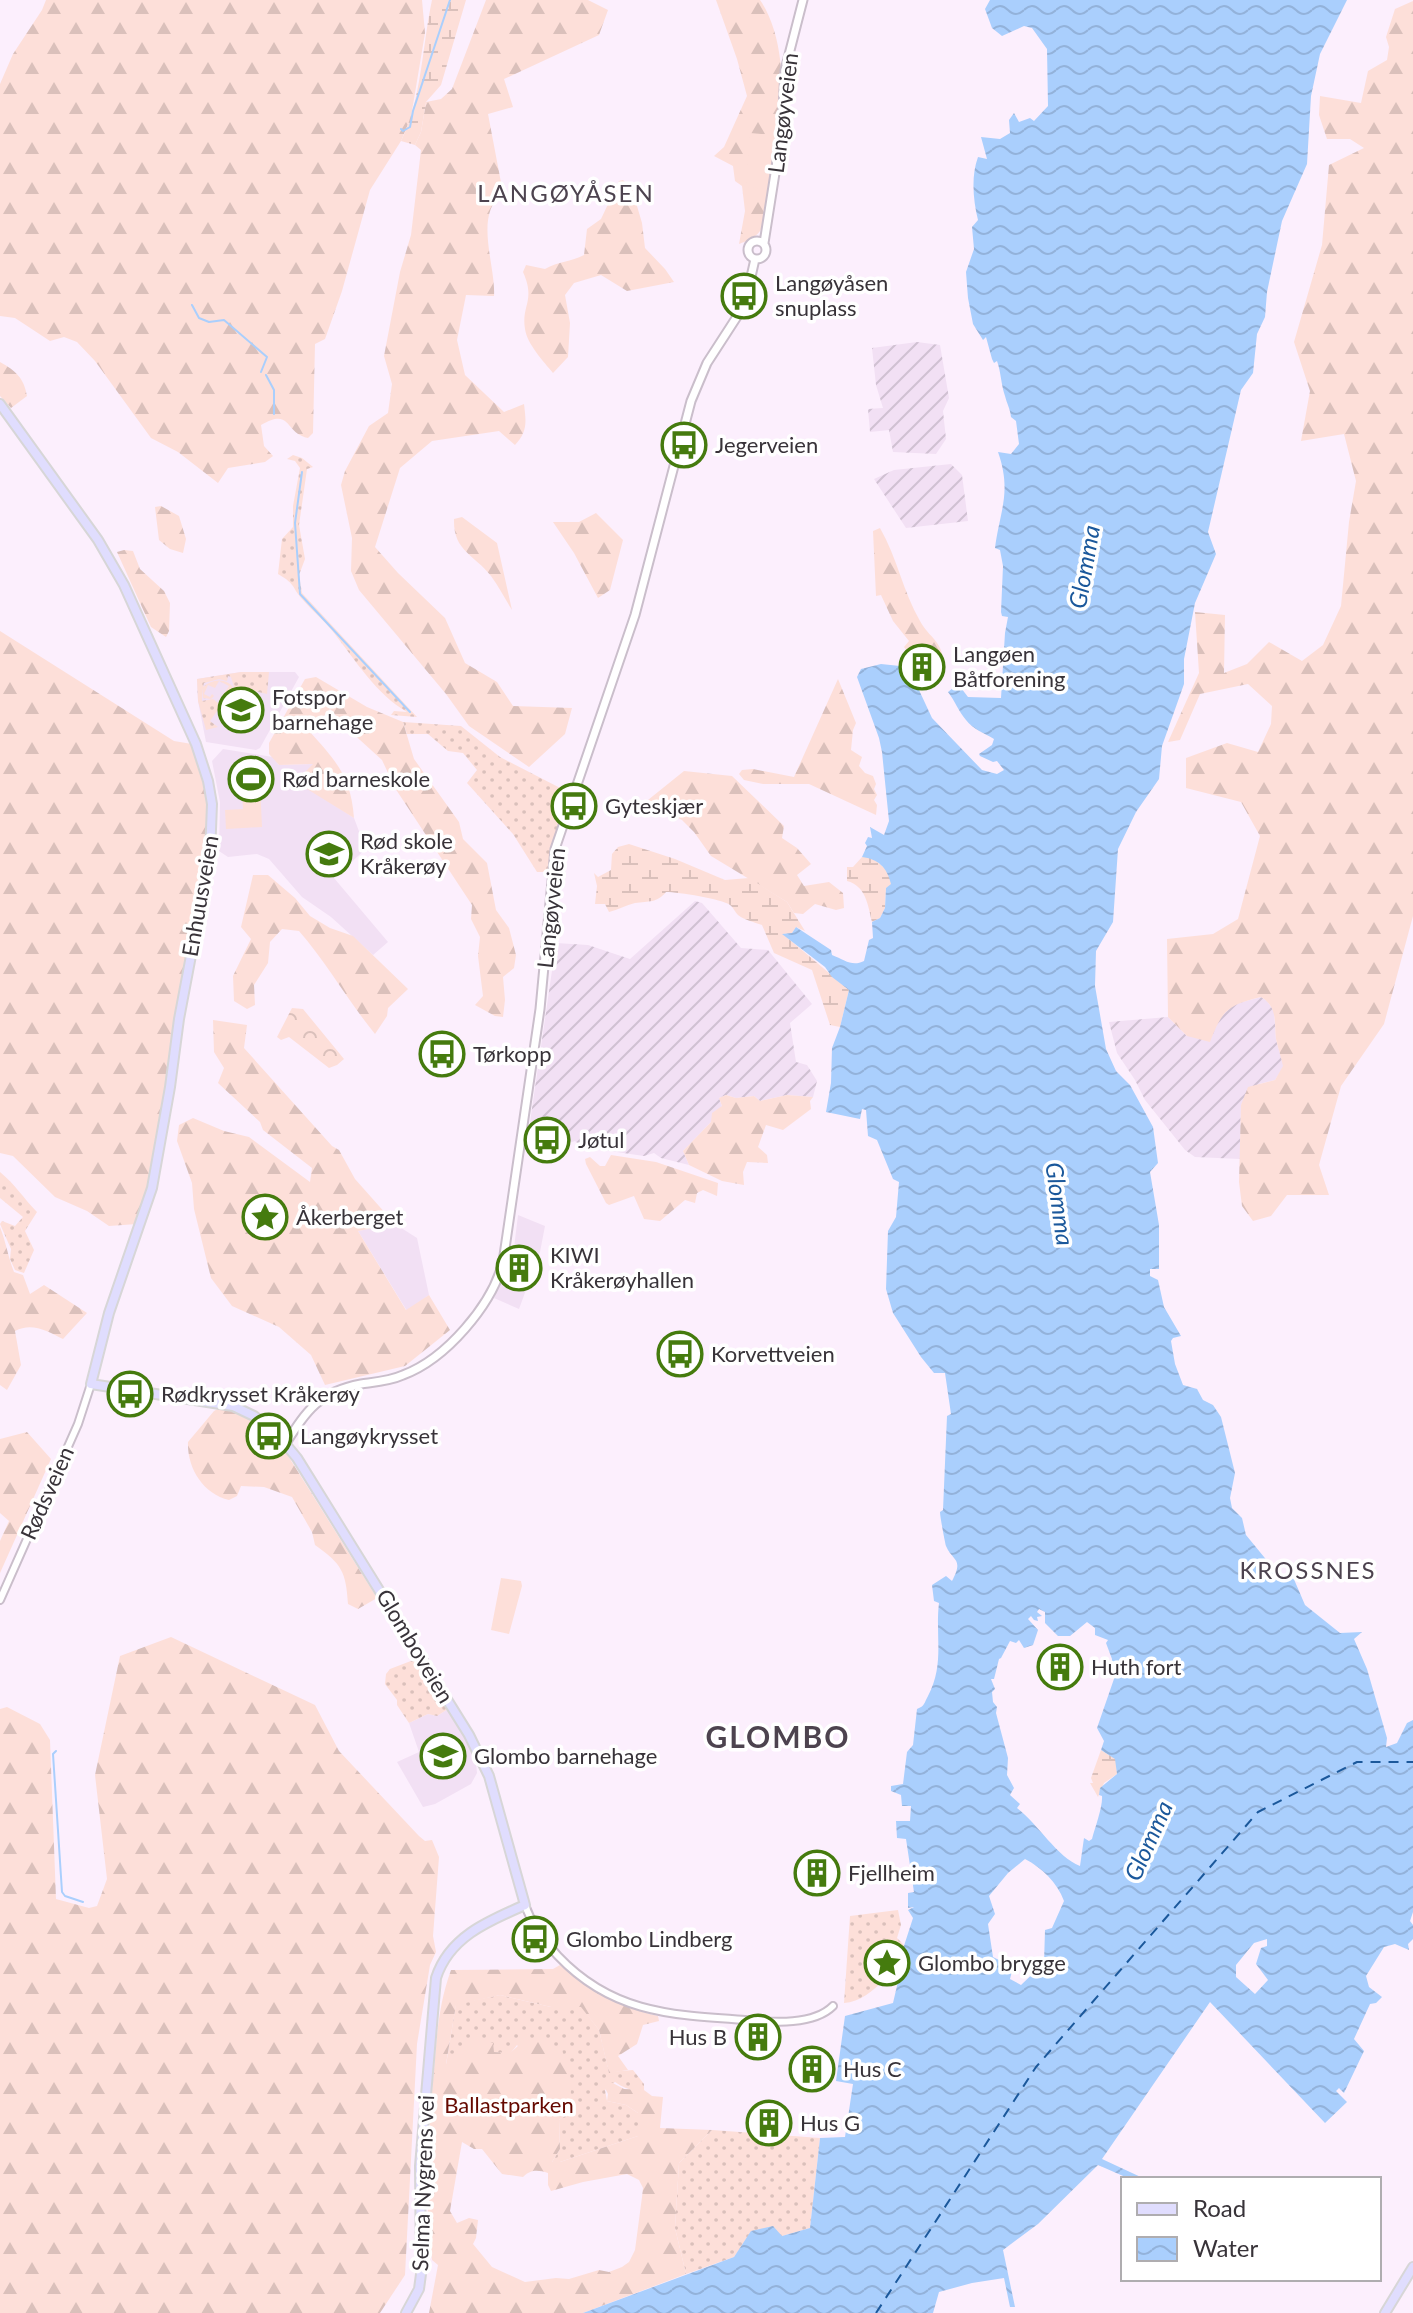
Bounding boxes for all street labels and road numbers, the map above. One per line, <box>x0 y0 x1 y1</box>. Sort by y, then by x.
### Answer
street label: Langøyveien <box>762 51 803 175</box>
street label: Enhuusveien <box>176 833 223 959</box>
street label: Langøyveien <box>531 846 570 970</box>
street label: Rødsveien <box>14 1442 79 1544</box>
street label: Glomboveien <box>371 1584 460 1708</box>
street label: Selma Nygrens vei <box>406 2094 439 2272</box>

